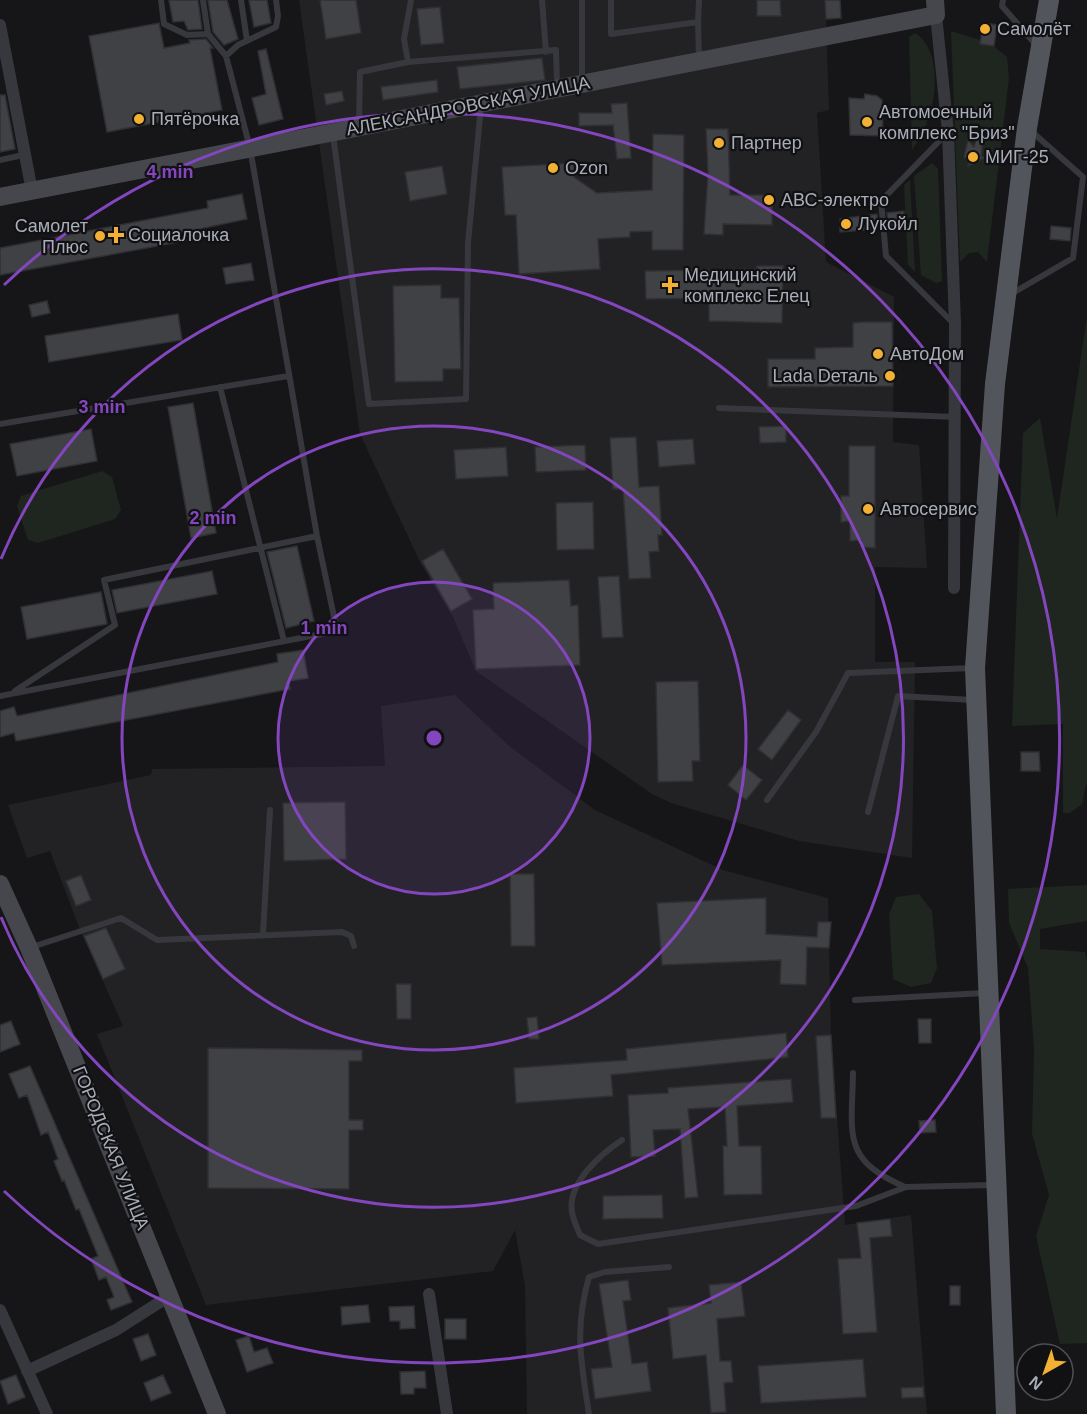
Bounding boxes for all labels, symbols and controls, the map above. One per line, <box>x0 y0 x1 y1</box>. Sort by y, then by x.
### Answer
place label: Самолёт <box>997 19 1071 39</box>
marker: Самолёт <box>978 22 992 36</box>
street label: АЛЕКСАНДРОВСКАЯ УЛИЦА <box>345 73 591 139</box>
place label: Автомоечный комплекс "Бриз" <box>879 102 1015 143</box>
place label: Пятёрочка <box>151 109 240 129</box>
marker: Пятёрочка <box>132 112 146 126</box>
marker: Автомоечный комплекс "Бриз" <box>860 115 874 129</box>
place label: Партнер <box>731 133 802 153</box>
marker: Партнер <box>712 136 726 150</box>
place label: МИГ-25 <box>985 147 1049 167</box>
marker: МИГ-25 <box>966 150 980 164</box>
place label: Ozon <box>565 158 608 178</box>
marker: Ozon <box>546 161 560 175</box>
text: 4 min <box>146 162 194 182</box>
place label: АВС-электро <box>781 190 889 210</box>
marker: АВС-электро <box>762 193 776 207</box>
place label: Лукойл <box>858 214 918 234</box>
place label: Самолет Плюс <box>15 216 88 257</box>
marker: Лукойл <box>839 217 853 231</box>
place label: Социалочка <box>128 225 230 245</box>
marker: Социалочка <box>109 228 123 242</box>
marker: Самолет Плюс <box>93 229 107 243</box>
place label: Медицинский комплекс Елец <box>684 265 810 306</box>
marker: Медицинский комплекс Елец <box>661 276 679 294</box>
place label: АвтоДом <box>890 344 964 364</box>
marker: АвтоДом <box>871 347 885 361</box>
place label: Lada Dеталь <box>773 366 878 386</box>
marker: Lada Dеталь <box>883 369 897 383</box>
text: 3 min <box>78 397 126 417</box>
place label: Автосервис <box>880 499 977 519</box>
marker: Автосервис <box>861 502 875 516</box>
text: 2 min <box>189 508 237 528</box>
text: 1 min <box>300 618 348 638</box>
centre of rings <box>424 728 444 748</box>
street label: ГОРОДСКАЯ УЛИЦА <box>69 1063 153 1233</box>
north arrow <box>1015 1342 1075 1402</box>
text: N <box>1026 1373 1046 1393</box>

